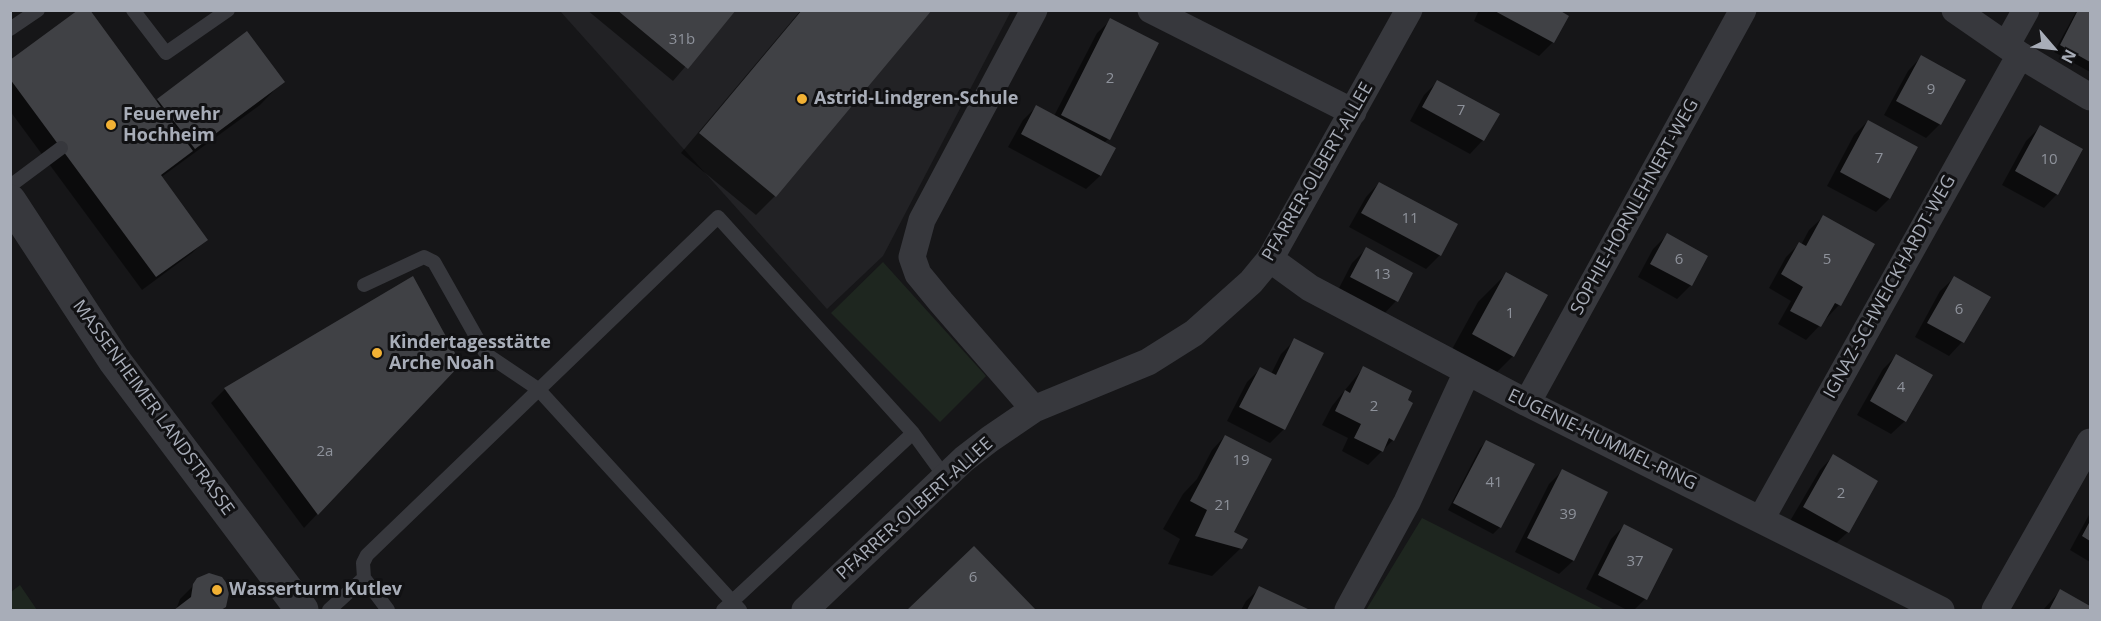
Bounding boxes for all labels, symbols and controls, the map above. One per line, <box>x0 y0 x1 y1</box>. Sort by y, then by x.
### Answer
north arrow <box>2023 18 2083 78</box>
house number: 31b <box>669 31 695 49</box>
text: N <box>2056 46 2082 67</box>
house number: 2 <box>1106 70 1114 88</box>
street label: PFARRER-OLBERT-ALLEE <box>1258 79 1378 265</box>
house number: 9 <box>1927 81 1935 99</box>
place label: Astrid-Lindgren-Schule <box>814 88 1018 110</box>
marker: Astrid-Lindgren-Schule <box>795 92 809 106</box>
street label: SOPHIE-HORNLEHNERT-WEG <box>1567 95 1703 319</box>
house number: 7 <box>1457 102 1465 120</box>
place label: Feuerwehr Hochheim <box>123 104 220 146</box>
marker: Feuerwehr Hochheim <box>104 118 118 132</box>
house number: 7 <box>1875 150 1883 168</box>
house number: 10 <box>2040 151 2058 169</box>
street label: IGNAZ-SCHWEICKHARDT-WEG <box>1820 172 1960 402</box>
house number: 11 <box>1401 210 1419 228</box>
house number: 6 <box>1675 251 1683 269</box>
house number: 5 <box>1823 251 1831 269</box>
house number: 13 <box>1373 266 1391 284</box>
street label: MASSENHEIMER LANDSTRASSE <box>68 296 238 520</box>
house number: 6 <box>1955 301 1963 319</box>
house number: 1 <box>1506 305 1514 323</box>
place label: Kindertagesstätte Arche Noah <box>389 332 551 374</box>
marker: Kindertagesstätte Arche Noah <box>370 346 384 360</box>
house number: 4 <box>1897 379 1905 397</box>
street label: EUGENIE-HUMMEL-RING <box>1504 385 1700 495</box>
house number: 2 <box>1370 398 1378 416</box>
street label: PFARRER-OLBERT-ALLEE <box>832 433 998 585</box>
house number: 2a <box>317 443 333 461</box>
house number: 19 <box>1232 452 1250 470</box>
house number: 41 <box>1485 474 1503 492</box>
house number: 2 <box>1837 485 1845 503</box>
house number: 21 <box>1214 497 1232 515</box>
house number: 39 <box>1559 506 1577 524</box>
house number: 37 <box>1626 553 1644 571</box>
house number: 6 <box>969 569 977 587</box>
place label: Wasserturm Kutlev <box>229 579 402 601</box>
marker: Wasserturm Kutlev <box>210 583 224 597</box>

